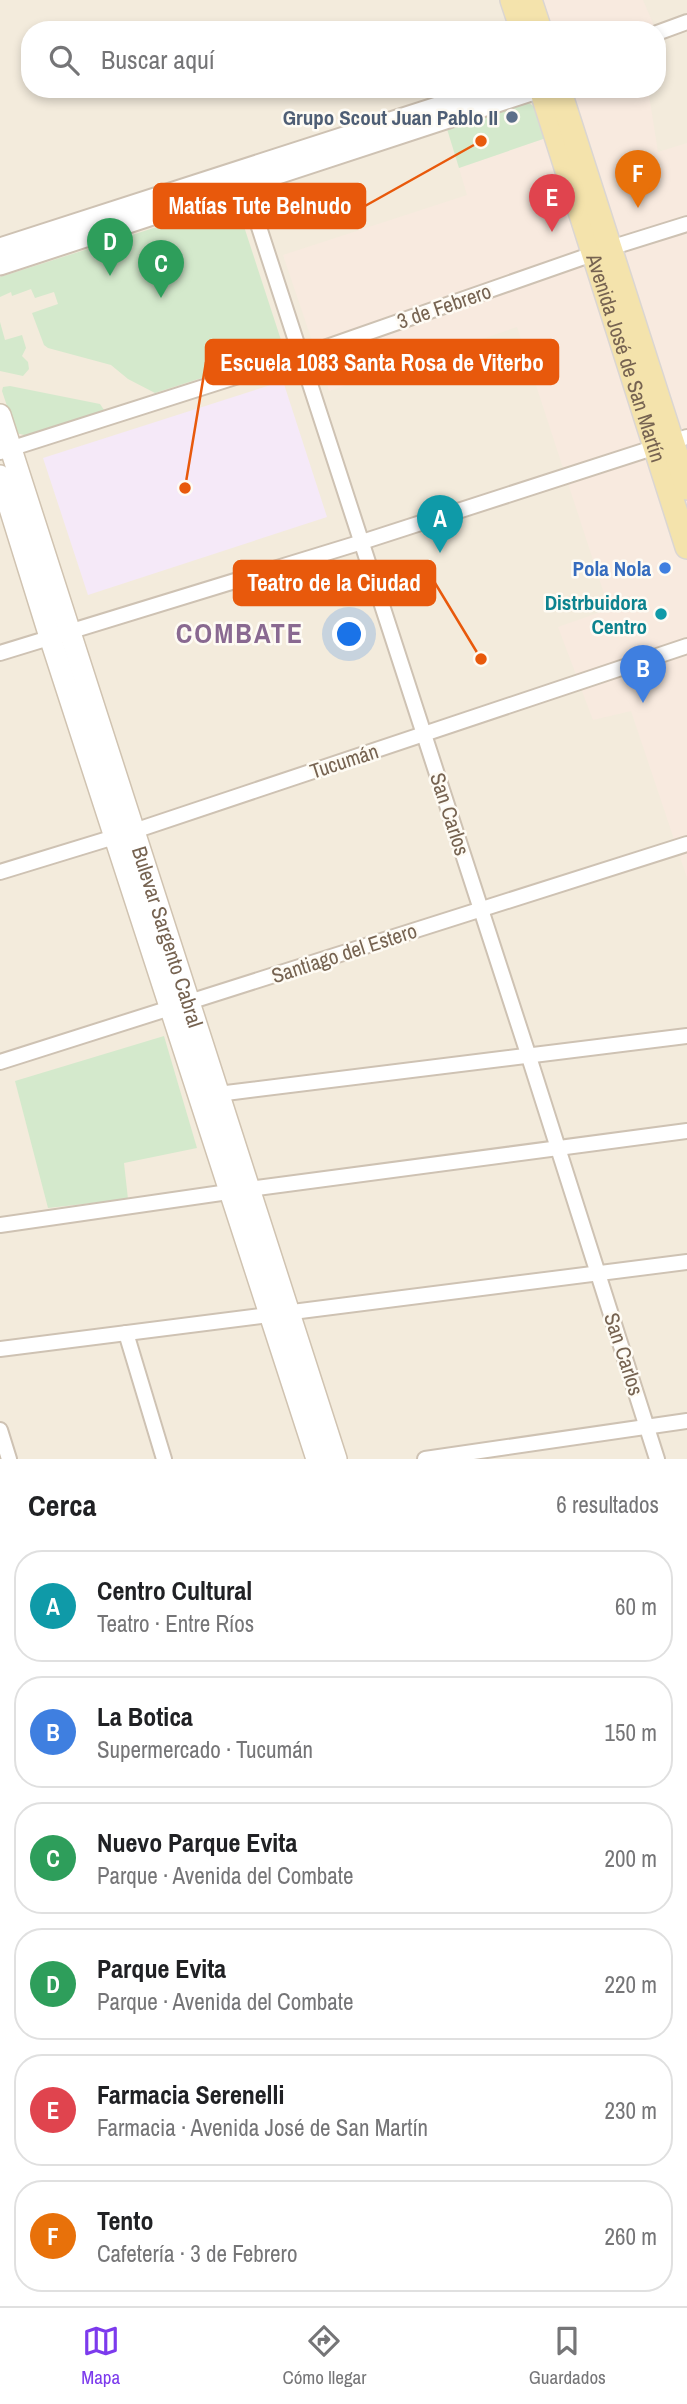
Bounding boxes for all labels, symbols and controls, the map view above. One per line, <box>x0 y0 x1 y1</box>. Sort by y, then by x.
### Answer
search box <box>21 21 666 98</box>
icon: search <box>45 41 83 79</box>
text: Buscar aquí <box>101 42 215 77</box>
place label: Grupo Scout Juan Pablo II <box>283 103 498 132</box>
marker: Grupo Scout Juan Pablo II <box>504 109 520 125</box>
pin: F <box>615 150 661 208</box>
pin: E <box>529 174 575 232</box>
callout: Matías Tute Belnudo <box>154 184 365 228</box>
text: Matías Tute Belnudo <box>168 190 352 221</box>
pin: D <box>87 218 133 276</box>
pin: C <box>138 240 184 298</box>
street label: Avenida José de San Martín <box>580 249 673 466</box>
street label: 3 de Febrero <box>393 276 495 336</box>
callout: Escuela 1083 Santa Rosa de Viterbo <box>206 340 558 384</box>
text: Escuela 1083 Santa Rosa de Viterbo <box>220 347 544 378</box>
pin: A <box>417 495 463 553</box>
place label: Pola Nola <box>573 554 651 583</box>
marker: Pola Nola <box>657 560 673 576</box>
callout: Teatro de la Ciudad <box>234 561 435 605</box>
text: Teatro de la Ciudad <box>247 567 421 598</box>
place label: Distrbuidora Centro <box>545 588 647 641</box>
marker: Distrbuidora Centro <box>653 606 669 622</box>
district label: COMBATE <box>176 614 304 652</box>
your location <box>332 617 366 651</box>
pin: B <box>620 645 666 703</box>
street label: Tucumán <box>306 736 382 786</box>
street label: San Carlos <box>423 769 477 859</box>
street label: Bulevar Sargento Cabral <box>125 842 211 1031</box>
street label: Santiago del Estero <box>268 916 420 990</box>
street label: San Carlos <box>597 1309 651 1399</box>
text: Cerca <box>28 1485 96 1525</box>
text: 6 resultados <box>556 1489 659 1520</box>
text: Centro Cultural <box>97 1573 252 1608</box>
text: A <box>46 1591 60 1622</box>
text: 60 m <box>615 1591 657 1622</box>
text: Teatro · Entre Ríos <box>97 1608 254 1639</box>
text: La Botica <box>97 1699 193 1734</box>
text: B <box>46 1717 60 1748</box>
text: 150 m <box>605 1717 657 1748</box>
text: Supermercado · Tucumán <box>97 1734 313 1765</box>
text: Nuevo Parque Evita <box>97 1825 297 1860</box>
text: C <box>46 1843 60 1874</box>
text: 200 m <box>605 1843 657 1874</box>
text: Parque · Avenida del Combate <box>97 1860 354 1891</box>
text: Parque Evita <box>97 1951 226 1986</box>
text: D <box>46 1969 60 2000</box>
text: 220 m <box>605 1969 657 2000</box>
text: Parque · Avenida del Combate <box>97 1986 354 2017</box>
text: Farmacia Serenelli <box>97 2077 284 2112</box>
text: E <box>47 2095 59 2126</box>
text: 230 m <box>605 2095 657 2126</box>
text: Farmacia · Avenida José de San Martín <box>97 2112 428 2143</box>
text: Tento <box>97 2203 153 2238</box>
text: F <box>47 2221 59 2252</box>
text: 260 m <box>605 2221 657 2252</box>
text: Cafetería · 3 de Febrero <box>97 2238 297 2269</box>
tab: Mapa <box>81 2322 120 2390</box>
tab: Cómo llegar <box>282 2322 366 2390</box>
tab: Guardados <box>529 2322 606 2390</box>

